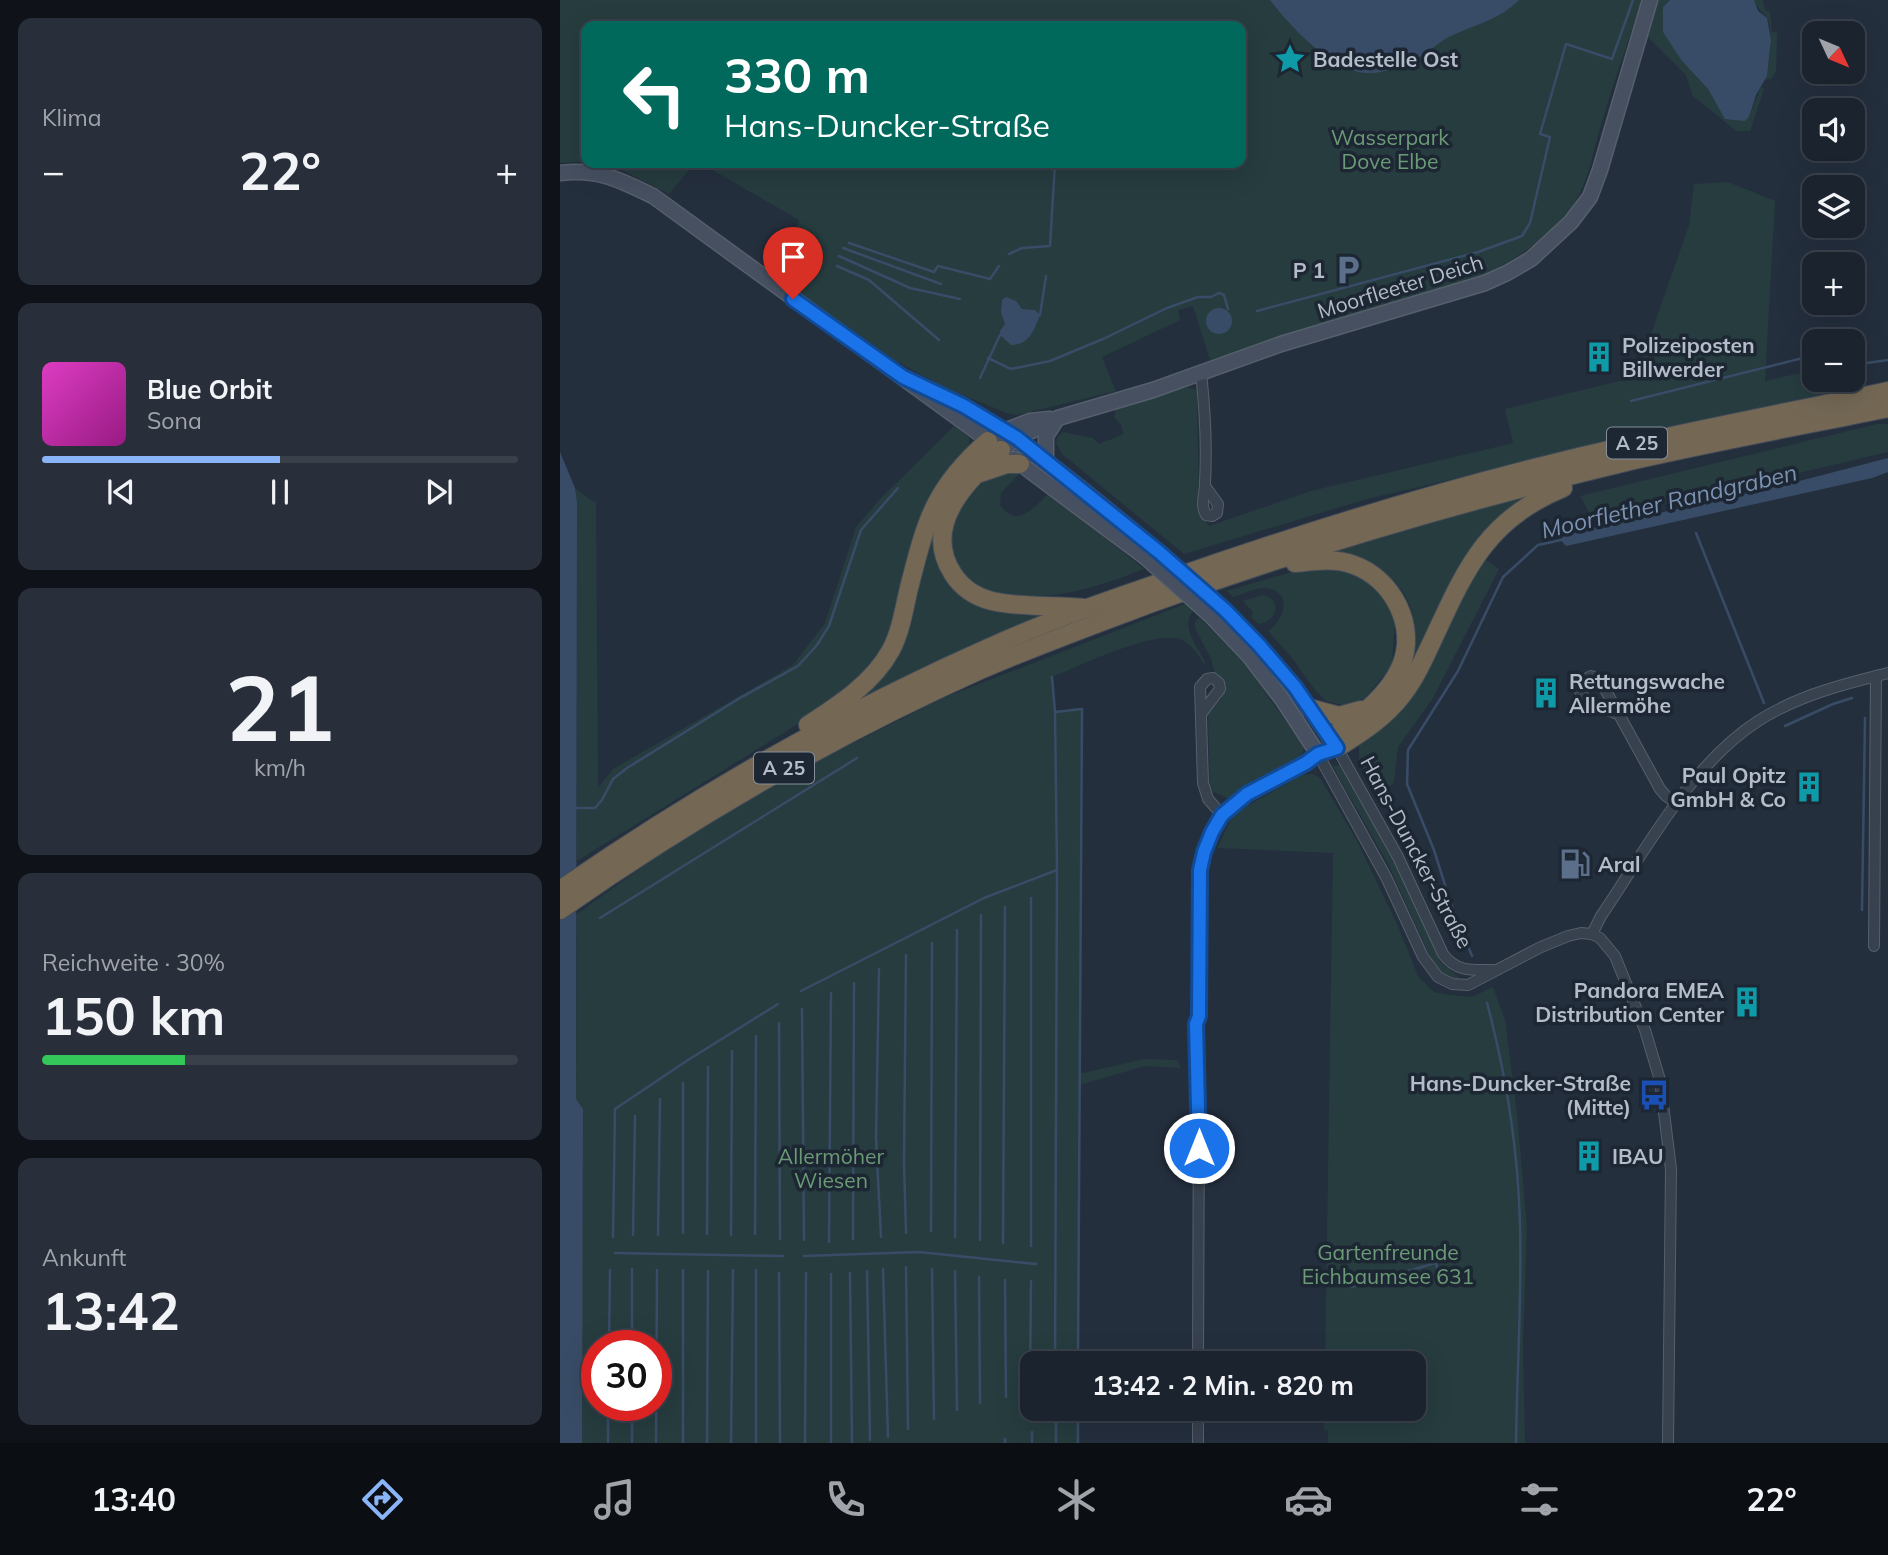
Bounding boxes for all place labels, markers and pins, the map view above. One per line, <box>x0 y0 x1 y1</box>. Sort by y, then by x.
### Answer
place icon: Badestelle Ost <box>1273 42 1307 76</box>
place label: Badestelle Ost <box>1313 46 1458 72</box>
pin <box>763 227 823 299</box>
parking icon: P 1 <box>1331 253 1365 287</box>
place label: P 1 <box>1293 257 1325 283</box>
place label: Polizeiposten Billwerder <box>1622 332 1755 382</box>
building icon: Polizeiposten Billwerder <box>1582 340 1616 374</box>
place label: Rettungswache Allermöhe <box>1569 668 1725 718</box>
building icon: Rettungswache Allermöhe <box>1529 676 1563 710</box>
place label: Paul Opitz GmbH & Co <box>1670 762 1786 812</box>
building icon: Paul Opitz GmbH & Co <box>1792 770 1826 804</box>
fuel station icon: Aral <box>1558 847 1592 881</box>
place label: Aral <box>1598 851 1640 877</box>
place label: Pandora EMEA Distribution Center <box>1535 977 1725 1027</box>
building icon: Pandora EMEA Distribution Center <box>1730 985 1764 1019</box>
place label: Hans-Duncker-Straße (Mitte) <box>1410 1070 1631 1120</box>
bus stop icon: Hans-Duncker-Straße (Mitte) <box>1637 1078 1671 1112</box>
building icon: IBAU <box>1572 1139 1606 1173</box>
place label: IBAU <box>1612 1143 1664 1169</box>

